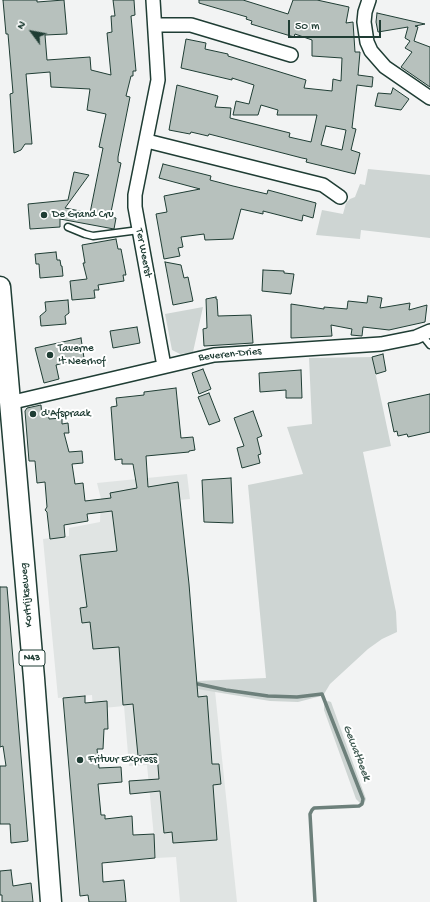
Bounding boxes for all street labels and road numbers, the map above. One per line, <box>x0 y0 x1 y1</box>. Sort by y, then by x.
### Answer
street label: Ter Weerst <box>132 227 154 279</box>
street label: Beveren-Dries <box>198 345 262 365</box>
street label: Kortrijkseweg <box>18 562 36 628</box>
road number: N43 <box>19 650 45 666</box>

